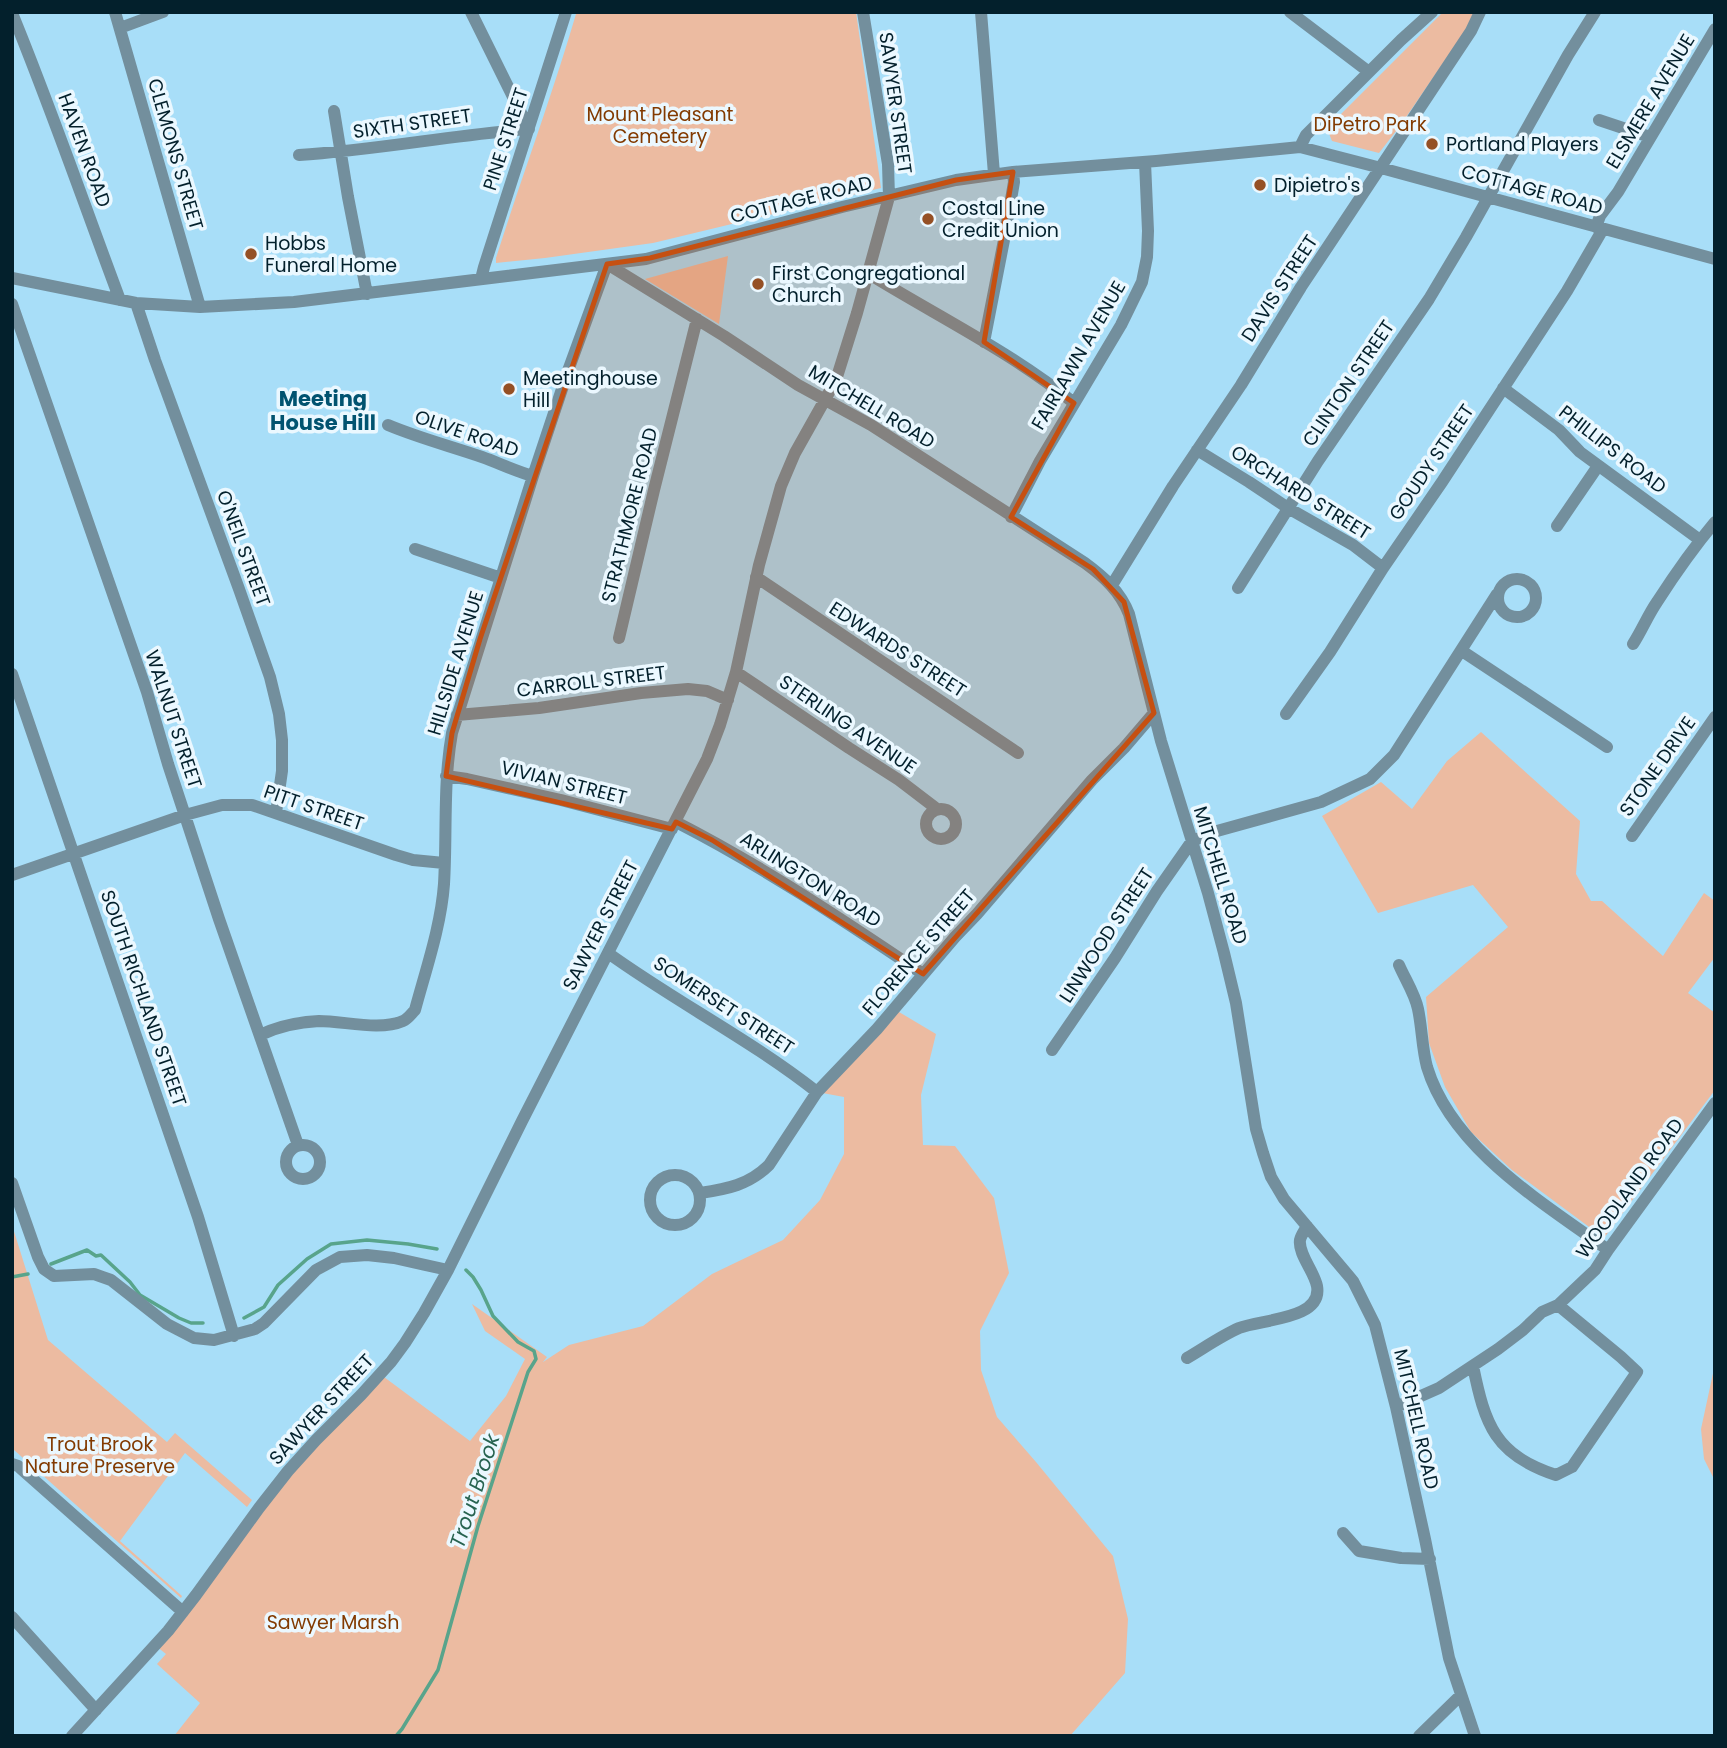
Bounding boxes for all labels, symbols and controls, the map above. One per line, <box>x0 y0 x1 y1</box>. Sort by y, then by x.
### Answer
street label: ELSMERE AVENUE <box>1599 29 1701 174</box>
street label: SAWYER STREET <box>872 31 919 176</box>
street label: CLEMONS STREET <box>141 75 210 233</box>
street label: PINE STREET <box>476 84 535 194</box>
street label: HAVEN ROAD <box>51 89 118 211</box>
park label: Mount Pleasant Cemetery <box>587 101 734 150</box>
street label: SIXTH STREET <box>351 102 473 145</box>
park label: DiPetro Park <box>1314 111 1427 138</box>
place label: Portland Players <box>1446 131 1599 158</box>
marker: Portland Players <box>1424 136 1440 152</box>
street label: COTTAGE ROAD <box>1458 158 1606 221</box>
street label: COTTAGE ROAD <box>727 169 875 230</box>
place label: Dipietro's <box>1274 172 1361 199</box>
marker: Dipietro's <box>1252 177 1268 193</box>
place label: Costal Line Credit Union <box>942 195 1059 244</box>
marker: Costal Line Credit Union <box>920 211 936 227</box>
street label: DAVIS STREET <box>1235 229 1324 347</box>
place label: Hobbs Funeral Home <box>265 230 397 279</box>
marker: Hobbs Funeral Home <box>243 246 259 262</box>
place label: First Congregational Church <box>772 260 965 309</box>
marker: First Congregational Church <box>750 276 766 292</box>
street label: FAIRLAWN AVENUE <box>1025 276 1132 435</box>
street label: CLINTON STREET <box>1296 315 1401 452</box>
street label: MITCHELL ROAD <box>803 358 940 455</box>
place label: Meetinghouse Hill <box>523 365 658 414</box>
marker: Meetinghouse Hill <box>501 381 517 397</box>
district label: Meeting House Hill <box>270 384 376 437</box>
street label: GOUDY STREET <box>1383 399 1480 526</box>
street label: PHILLIPS ROAD <box>1553 399 1672 500</box>
street label: OLIVE ROAD <box>411 403 522 464</box>
street label: STRATHMORE ROAD <box>595 425 664 606</box>
street label: ORCHARD STREET <box>1226 439 1376 546</box>
street label: O'NEIL STREET <box>210 486 277 610</box>
street label: HILLSIDE AVENUE <box>421 588 490 739</box>
street label: EDWARDS STREET <box>824 595 972 704</box>
street label: WALNUT STREET <box>138 647 209 792</box>
street label: CARROLL STREET <box>515 659 667 704</box>
street label: STERLING AVENUE <box>774 668 922 780</box>
street label: STONE DRIVE <box>1613 711 1702 822</box>
street label: VIVIAN STREET <box>498 754 630 811</box>
street label: PITT STREET <box>260 778 367 837</box>
street label: MITCHELL ROAD <box>1187 803 1254 948</box>
street label: ARLINGTON ROAD <box>735 825 886 934</box>
street label: SAWYER STREET <box>556 856 645 995</box>
street label: LINWOOD STREET <box>1053 863 1160 1008</box>
street label: FLORENCE STREET <box>856 883 981 1021</box>
street label: SOUTH RICHLAND STREET <box>94 886 193 1110</box>
street label: SOMERSET STREET <box>648 950 799 1061</box>
street label: WOODLAND ROAD <box>1569 1113 1690 1264</box>
street label: MITCHELL ROAD <box>1387 1346 1446 1492</box>
street label: SAWYER STREET <box>263 1348 380 1471</box>
water label: Trout Brook <box>442 1429 507 1552</box>
park label: Trout Brook Nature Preserve <box>25 1431 175 1480</box>
park label: Sawyer Marsh <box>267 1609 399 1636</box>

